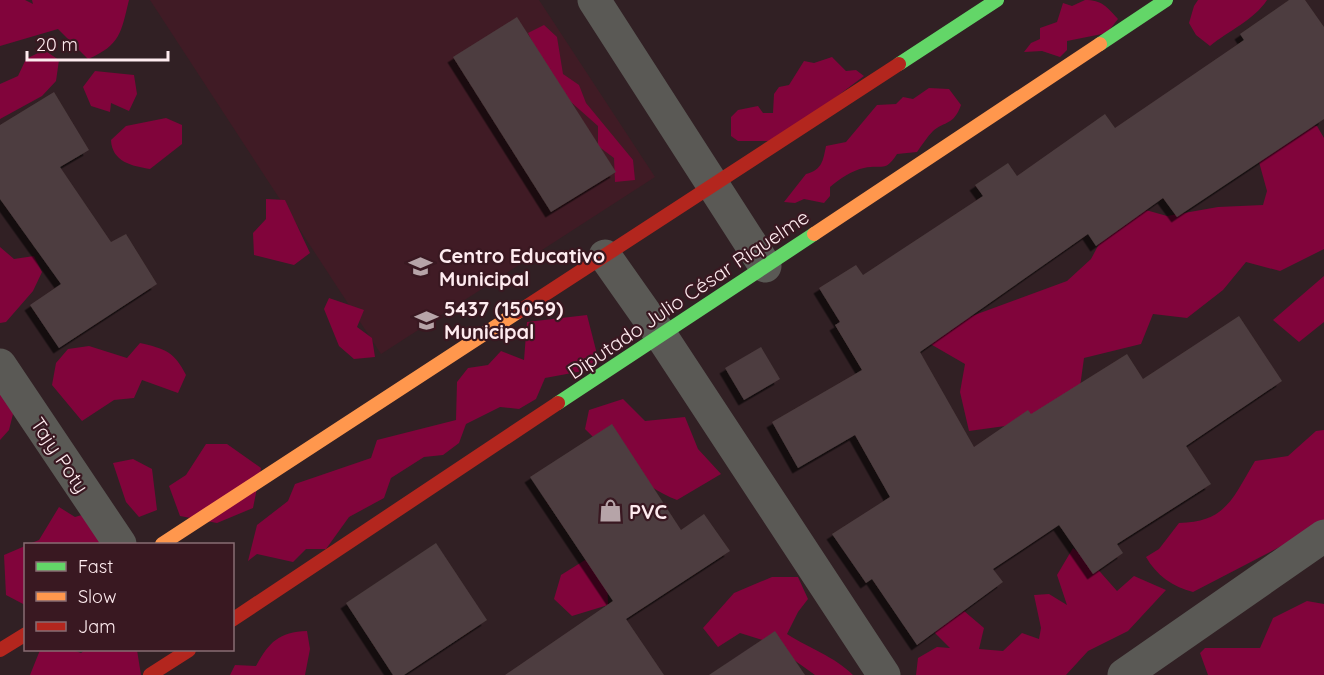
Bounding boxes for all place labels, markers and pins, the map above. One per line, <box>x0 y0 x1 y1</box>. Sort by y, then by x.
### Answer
place label: Centro Educativo Municipal <box>439 243 605 291</box>
school or university icon: Centro Educativo Municipal <box>408 253 434 279</box>
place label: 5437 (15059) Municipal <box>444 296 563 344</box>
school or university icon: 5437 (15059) Municipal <box>413 307 439 333</box>
shop icon: PVC <box>598 498 624 524</box>
place label: PVC <box>629 499 667 524</box>

